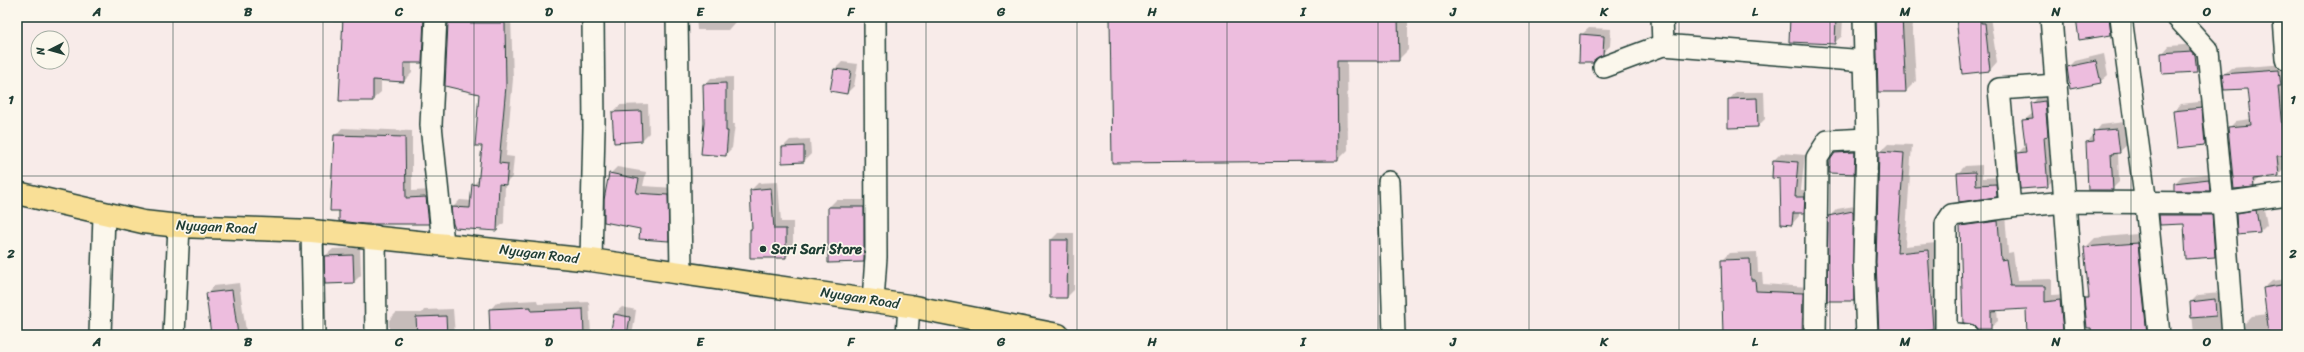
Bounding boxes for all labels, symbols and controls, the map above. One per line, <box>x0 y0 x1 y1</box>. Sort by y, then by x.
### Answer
text: A <box>92 0 101 23</box>
text: B <box>244 0 253 23</box>
text: C <box>394 0 404 23</box>
text: D <box>545 0 553 23</box>
text: E <box>696 0 705 23</box>
text: F <box>846 0 855 23</box>
text: G <box>996 0 1006 23</box>
text: H <box>1146 0 1157 23</box>
text: I <box>1299 0 1307 23</box>
text: J <box>1449 0 1457 23</box>
text: K <box>1599 0 1609 23</box>
text: L <box>1752 0 1759 23</box>
text: M <box>1899 0 1911 23</box>
text: N <box>2050 0 2061 23</box>
text: O <box>2202 0 2212 23</box>
north arrow <box>30 30 70 70</box>
text: N <box>31 46 51 57</box>
text: 1 <box>8 88 14 111</box>
text: 1 <box>2290 88 2296 111</box>
street label: Nyugan Road <box>176 212 258 242</box>
street label: Nyugan Road <box>498 237 582 271</box>
place label: Sari Sari Store <box>770 237 862 262</box>
text: 2 <box>6 242 15 265</box>
text: 2 <box>2288 242 2297 265</box>
marker: Sari Sari Store <box>758 244 768 254</box>
street label: Nyugan Road <box>819 279 903 317</box>
text: A <box>92 330 101 352</box>
text: B <box>244 330 253 352</box>
text: C <box>394 330 404 352</box>
text: D <box>545 330 553 352</box>
text: E <box>696 330 705 352</box>
text: F <box>846 330 855 352</box>
text: G <box>996 330 1006 352</box>
text: H <box>1146 330 1157 352</box>
text: I <box>1299 330 1307 352</box>
text: J <box>1449 330 1457 352</box>
text: K <box>1599 330 1609 352</box>
text: L <box>1752 330 1759 352</box>
text: M <box>1899 330 1911 352</box>
text: N <box>2050 330 2061 352</box>
text: O <box>2202 330 2212 352</box>

